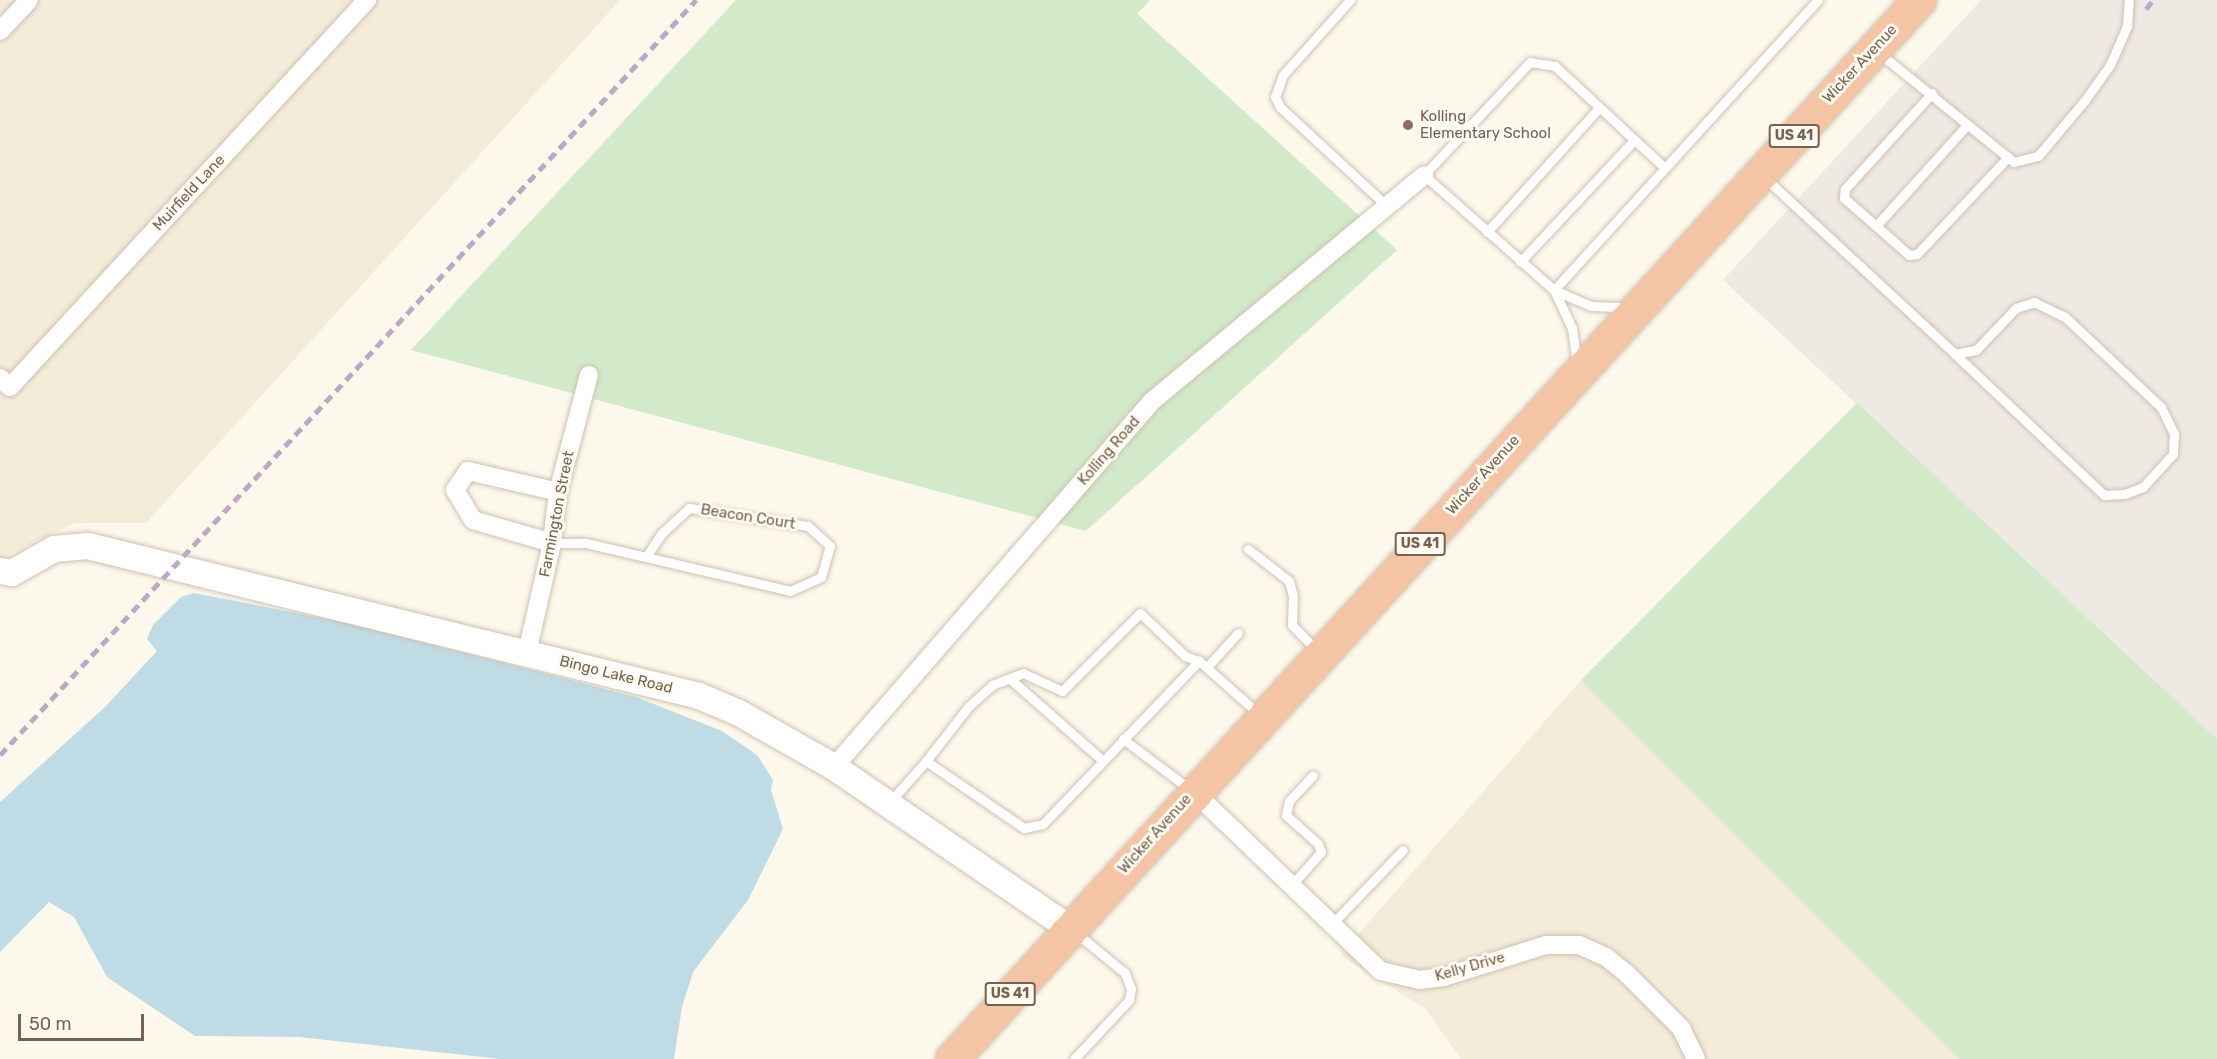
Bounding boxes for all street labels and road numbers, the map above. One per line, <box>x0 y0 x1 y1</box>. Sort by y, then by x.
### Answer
street label: Wicker Avenue <box>1819 21 1901 107</box>
road number: US 41 <box>1768 125 1820 147</box>
street label: Muirfield Lane <box>149 151 229 235</box>
street label: Kolling Road <box>1074 413 1144 489</box>
street label: Wicker Avenue <box>1442 431 1524 519</box>
street label: Farmington Street <box>536 449 578 579</box>
street label: Beacon Court <box>699 501 797 533</box>
road number: US 41 <box>1394 533 1446 555</box>
street label: Bingo Lake Road <box>558 652 674 698</box>
street label: Wicker Avenue <box>1114 790 1196 878</box>
street label: Kelly Drive <box>1433 948 1507 986</box>
road number: US 41 <box>984 983 1036 1005</box>

